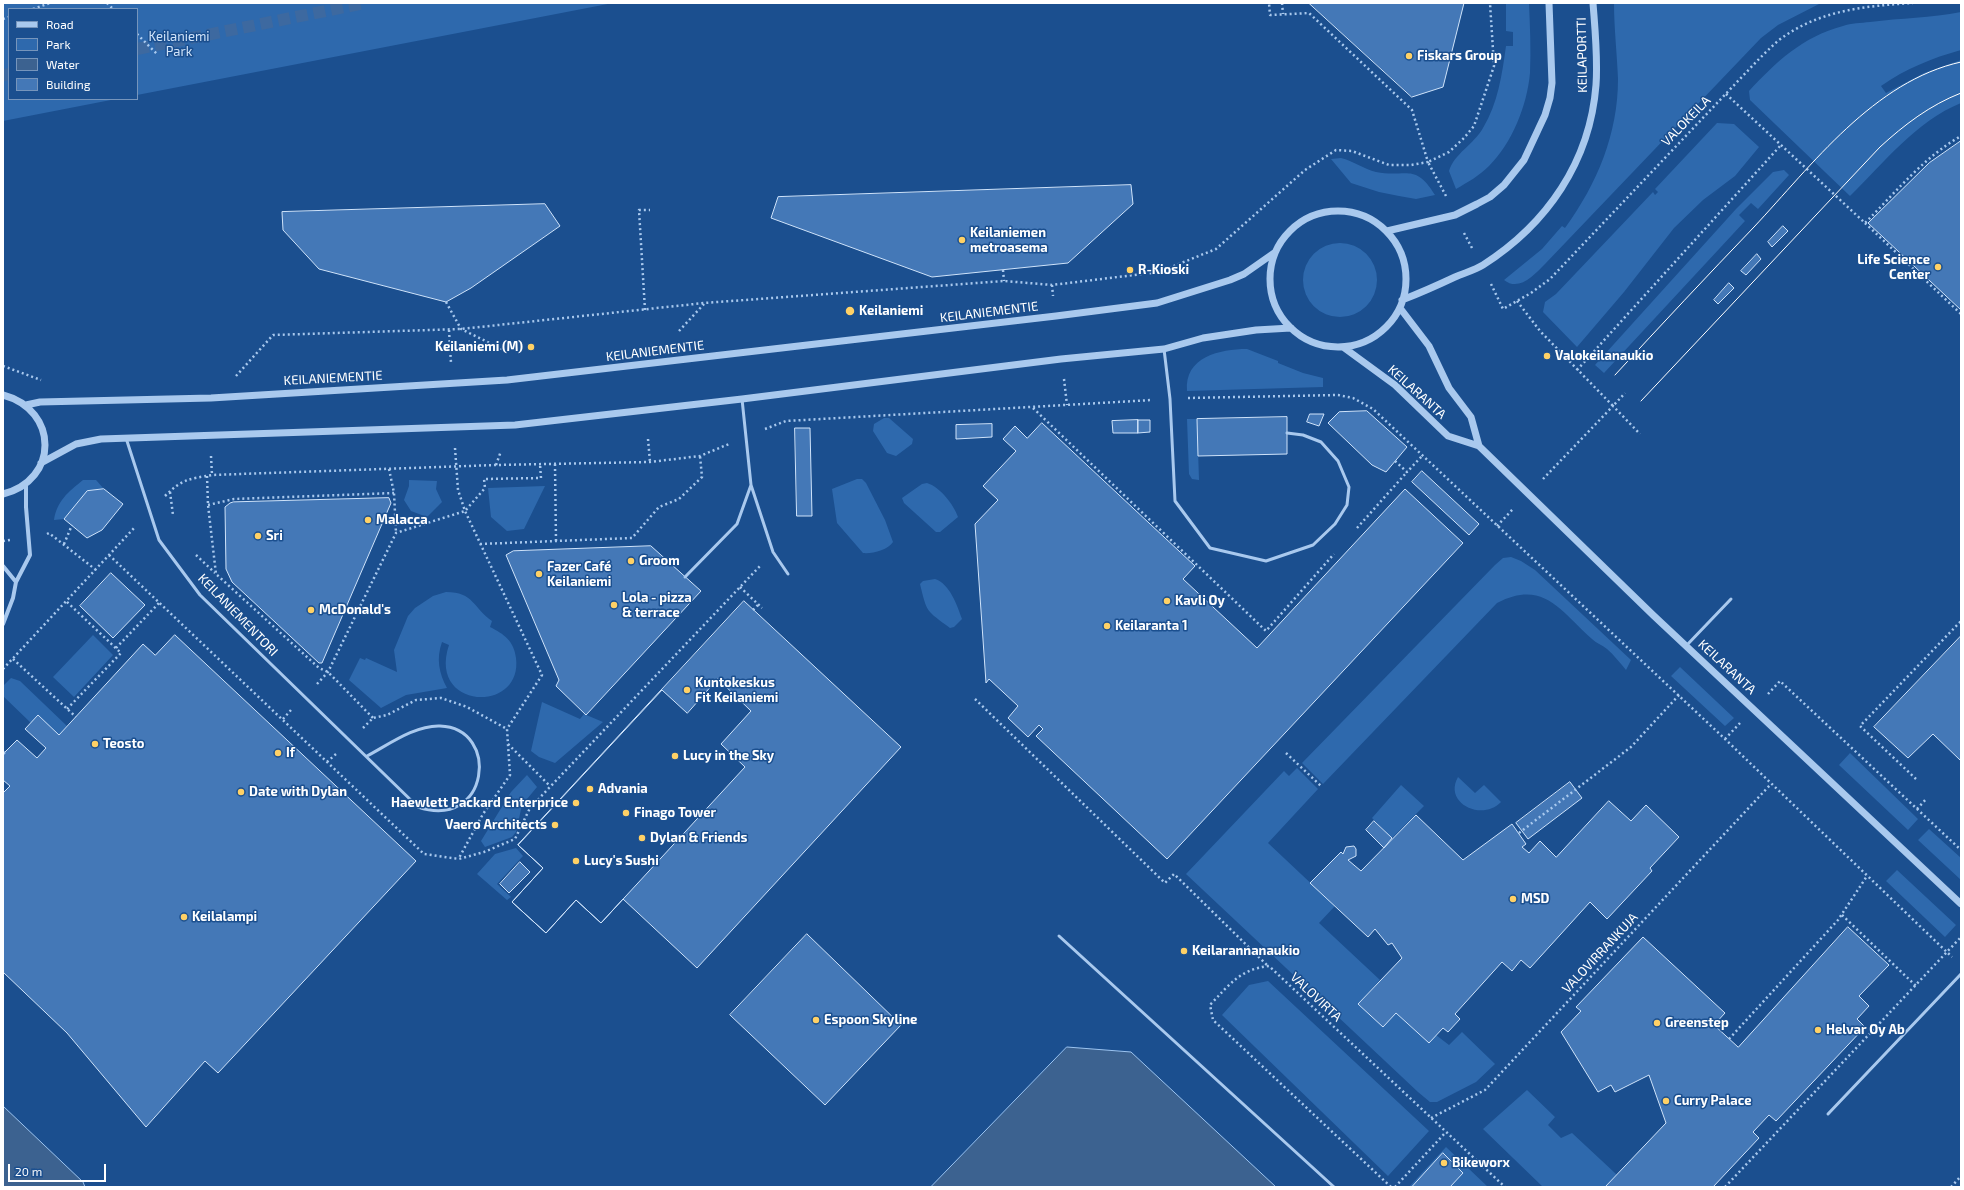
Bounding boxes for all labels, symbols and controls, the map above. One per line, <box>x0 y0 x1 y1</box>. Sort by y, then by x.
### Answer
legend <box>8 8 138 100</box>
text: Road <box>46 17 74 31</box>
street label: KEILAPORTTI <box>1574 17 1590 93</box>
park label: Keilaniemi Park <box>148 29 210 60</box>
text: Park <box>46 37 71 51</box>
place label: Fiskars Group <box>1417 48 1502 64</box>
marker: Fiskars Group <box>1404 51 1414 61</box>
text: Water <box>46 57 80 71</box>
text: Building <box>46 77 90 91</box>
street label: VALOKEILA <box>1658 93 1714 149</box>
place label: Keilaniemen metroasema <box>970 225 1048 256</box>
marker: Keilaniemen metroasema <box>957 235 967 245</box>
place label: Life Science Center <box>1857 252 1930 283</box>
place label: R-Kioski <box>1138 262 1189 278</box>
marker: Life Science Center <box>1933 262 1943 272</box>
marker: R-Kioski <box>1125 265 1135 275</box>
street label: KEILANIEMENTIE <box>939 298 1039 326</box>
place label: Keilaniemi <box>859 303 923 319</box>
marker: Keilaniemi <box>844 305 856 317</box>
street label: KEILANIEMENTIE <box>605 337 705 365</box>
place label: Keilaniemi (M) <box>435 339 523 355</box>
marker: Keilaniemi (M) <box>526 342 536 352</box>
place label: Valokeilanaukio <box>1555 348 1653 364</box>
marker: Valokeilanaukio <box>1542 351 1552 361</box>
street label: KEILARANTA <box>1385 362 1449 422</box>
street label: KEILANIEMENTIE <box>283 368 383 388</box>
place label: Malacca <box>376 512 428 528</box>
marker: Malacca <box>363 515 373 525</box>
place label: Sri <box>266 528 283 544</box>
marker: Sri <box>253 531 263 541</box>
place label: Groom <box>639 553 680 569</box>
marker: Groom <box>626 556 636 566</box>
place label: Fazer Café Keilaniemi <box>547 559 611 590</box>
marker: Fazer Café Keilaniemi <box>534 569 544 579</box>
street label: KEILANIEMENTORI <box>195 571 281 659</box>
place label: Lola - pizza & terrace <box>622 590 692 621</box>
place label: Kavli Oy <box>1175 593 1225 609</box>
marker: Kavli Oy <box>1162 596 1172 606</box>
marker: Lola - pizza & terrace <box>609 600 619 610</box>
place label: McDonald's <box>319 602 391 618</box>
marker: McDonald's <box>306 605 316 615</box>
place label: Keilaranta 1 <box>1115 618 1188 634</box>
marker: Keilaranta 1 <box>1102 621 1112 631</box>
street label: KEILARANTA <box>1695 636 1759 698</box>
place label: Kuntokeskus Fit Keilaniemi <box>695 675 778 706</box>
marker: Kuntokeskus Fit Keilaniemi <box>682 685 692 695</box>
place label: Teosto <box>103 736 144 752</box>
marker: Teosto <box>90 739 100 749</box>
place label: If <box>286 745 295 761</box>
marker: If <box>273 748 283 758</box>
place label: Lucy in the Sky <box>683 748 774 764</box>
marker: Lucy in the Sky <box>670 751 680 761</box>
place label: Advania <box>598 781 648 797</box>
place label: Date with Dylan <box>249 784 347 800</box>
marker: Advania <box>585 784 595 794</box>
marker: Date with Dylan <box>236 787 246 797</box>
place label: Haewlett Packard Enterprice <box>391 795 568 811</box>
marker: Haewlett Packard Enterprice <box>571 798 581 808</box>
place label: Finago Tower <box>634 805 716 821</box>
marker: Finago Tower <box>621 808 631 818</box>
place label: Vaero Architects <box>445 817 547 833</box>
marker: Vaero Architects <box>550 820 560 830</box>
place label: Dylan & Friends <box>650 830 747 846</box>
marker: Dylan & Friends <box>637 833 647 843</box>
place label: Lucy's Sushi <box>584 853 659 869</box>
marker: Lucy's Sushi <box>571 856 581 866</box>
place label: MSD <box>1521 891 1549 907</box>
marker: MSD <box>1508 894 1518 904</box>
place label: Keilalampi <box>192 909 257 925</box>
street label: VALOVIRRANKUJA <box>1559 910 1641 996</box>
marker: Keilalampi <box>179 912 189 922</box>
place label: Keilarannanaukio <box>1192 943 1300 959</box>
marker: Keilarannanaukio <box>1179 946 1189 956</box>
street label: VALOVIRTA <box>1287 969 1345 1025</box>
place label: Espoon Skyline <box>824 1012 917 1028</box>
marker: Espoon Skyline <box>811 1015 821 1025</box>
place label: Greenstep <box>1665 1015 1729 1031</box>
marker: Greenstep <box>1652 1018 1662 1028</box>
place label: Helvar Oy Ab <box>1826 1022 1905 1038</box>
marker: Helvar Oy Ab <box>1813 1025 1823 1035</box>
place label: Curry Palace <box>1674 1093 1752 1109</box>
marker: Curry Palace <box>1661 1096 1671 1106</box>
place label: Bikeworx <box>1452 1155 1510 1171</box>
scale bar <box>10 1156 108 1182</box>
marker: Bikeworx <box>1439 1158 1449 1168</box>
text: 20 m <box>15 1164 42 1178</box>

